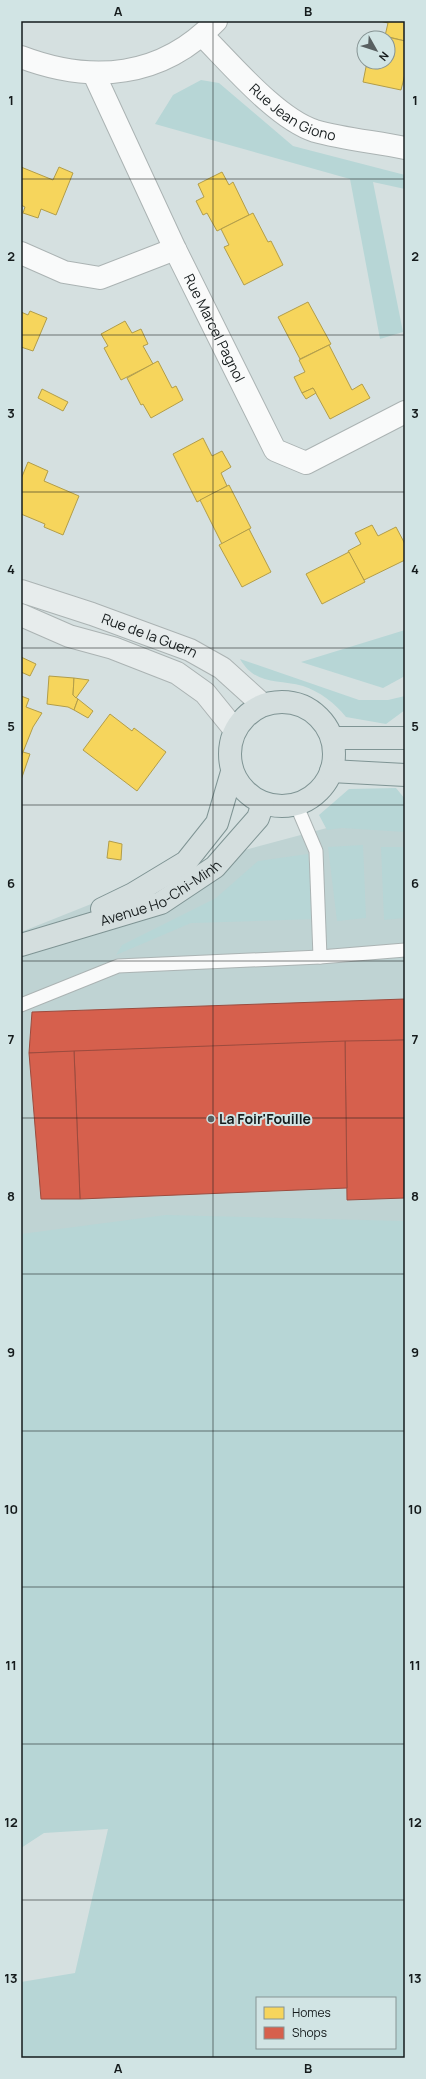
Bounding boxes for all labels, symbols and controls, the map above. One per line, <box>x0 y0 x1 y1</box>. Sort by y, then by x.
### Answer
text: A <box>114 2 123 20</box>
text: B <box>304 2 312 20</box>
north arrow <box>356 30 396 70</box>
text: N <box>376 49 392 64</box>
street label: Rue Jean Giono <box>245 79 338 145</box>
text: 1 <box>8 91 14 109</box>
text: 1 <box>412 91 418 109</box>
text: 2 <box>7 247 15 265</box>
text: 2 <box>411 247 419 265</box>
street label: Rue Marcel Pagnol <box>180 270 250 385</box>
text: 3 <box>7 404 15 422</box>
text: 3 <box>411 404 419 422</box>
text: 4 <box>7 560 15 578</box>
text: 4 <box>411 560 419 578</box>
street label: Rue de la Guern <box>99 608 201 662</box>
text: 5 <box>7 717 15 735</box>
text: 5 <box>411 717 419 735</box>
street label: Avenue Ho-Chi-Minh <box>98 856 226 930</box>
text: 6 <box>7 874 15 892</box>
text: 6 <box>411 874 419 892</box>
text: 7 <box>8 1030 15 1048</box>
text: 7 <box>412 1030 419 1048</box>
place label: La Foir'Fouille <box>219 1109 311 1128</box>
marker: La Foir'Fouille <box>206 1114 216 1124</box>
text: 8 <box>7 1187 15 1205</box>
text: 8 <box>411 1187 419 1205</box>
text: 9 <box>7 1343 15 1361</box>
text: 9 <box>411 1343 419 1361</box>
text: 10 <box>4 1500 18 1518</box>
text: 10 <box>408 1500 422 1518</box>
text: 11 <box>5 1656 17 1674</box>
text: 11 <box>409 1656 421 1674</box>
text: 12 <box>4 1813 18 1831</box>
text: 12 <box>408 1813 422 1831</box>
text: 13 <box>4 1969 18 1987</box>
text: 13 <box>408 1969 422 1987</box>
legend <box>256 1997 396 2049</box>
text: Homes <box>292 2004 331 2021</box>
text: Shops <box>292 2024 327 2041</box>
text: A <box>114 2059 123 2077</box>
text: B <box>304 2059 312 2077</box>

